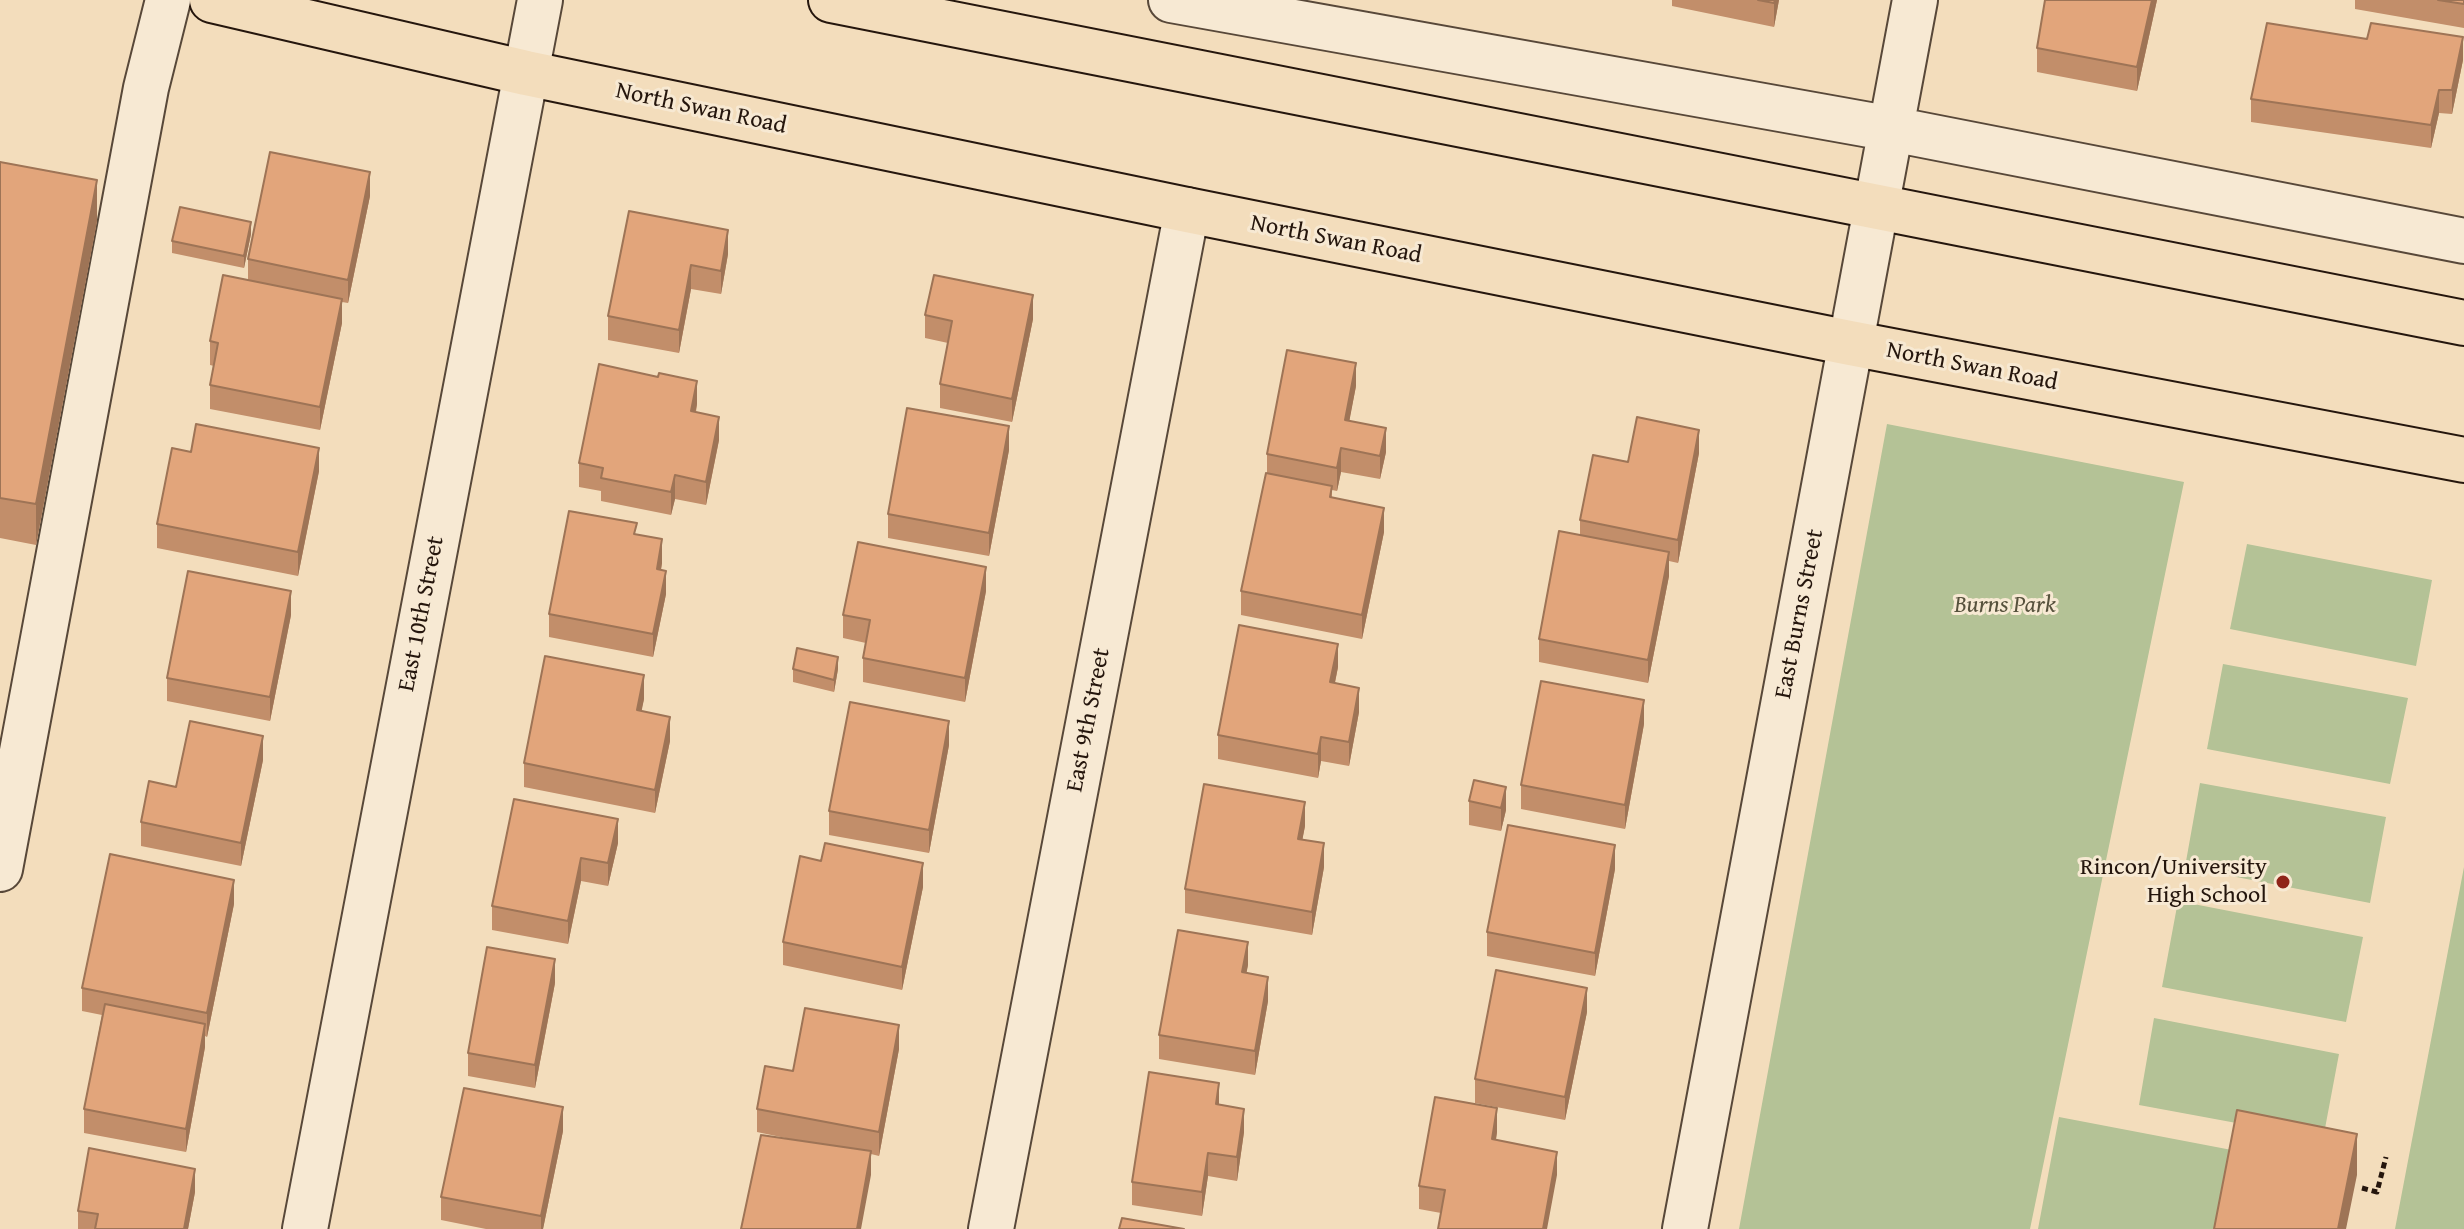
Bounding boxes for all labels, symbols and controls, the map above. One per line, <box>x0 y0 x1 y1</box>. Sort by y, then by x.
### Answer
street label: North Swan Road <box>613 77 789 141</box>
street label: North Swan Road <box>1248 209 1424 271</box>
street label: North Swan Road <box>1884 336 2060 398</box>
street label: East Burns Street <box>1769 527 1831 701</box>
street label: East 10th Street <box>393 534 451 694</box>
park label: Burns Park <box>1954 592 2056 620</box>
street label: East 9th Street <box>1061 645 1117 795</box>
place label: Rincon/University High School <box>2080 854 2267 910</box>
marker: Rincon/University High School <box>2274 873 2292 891</box>

